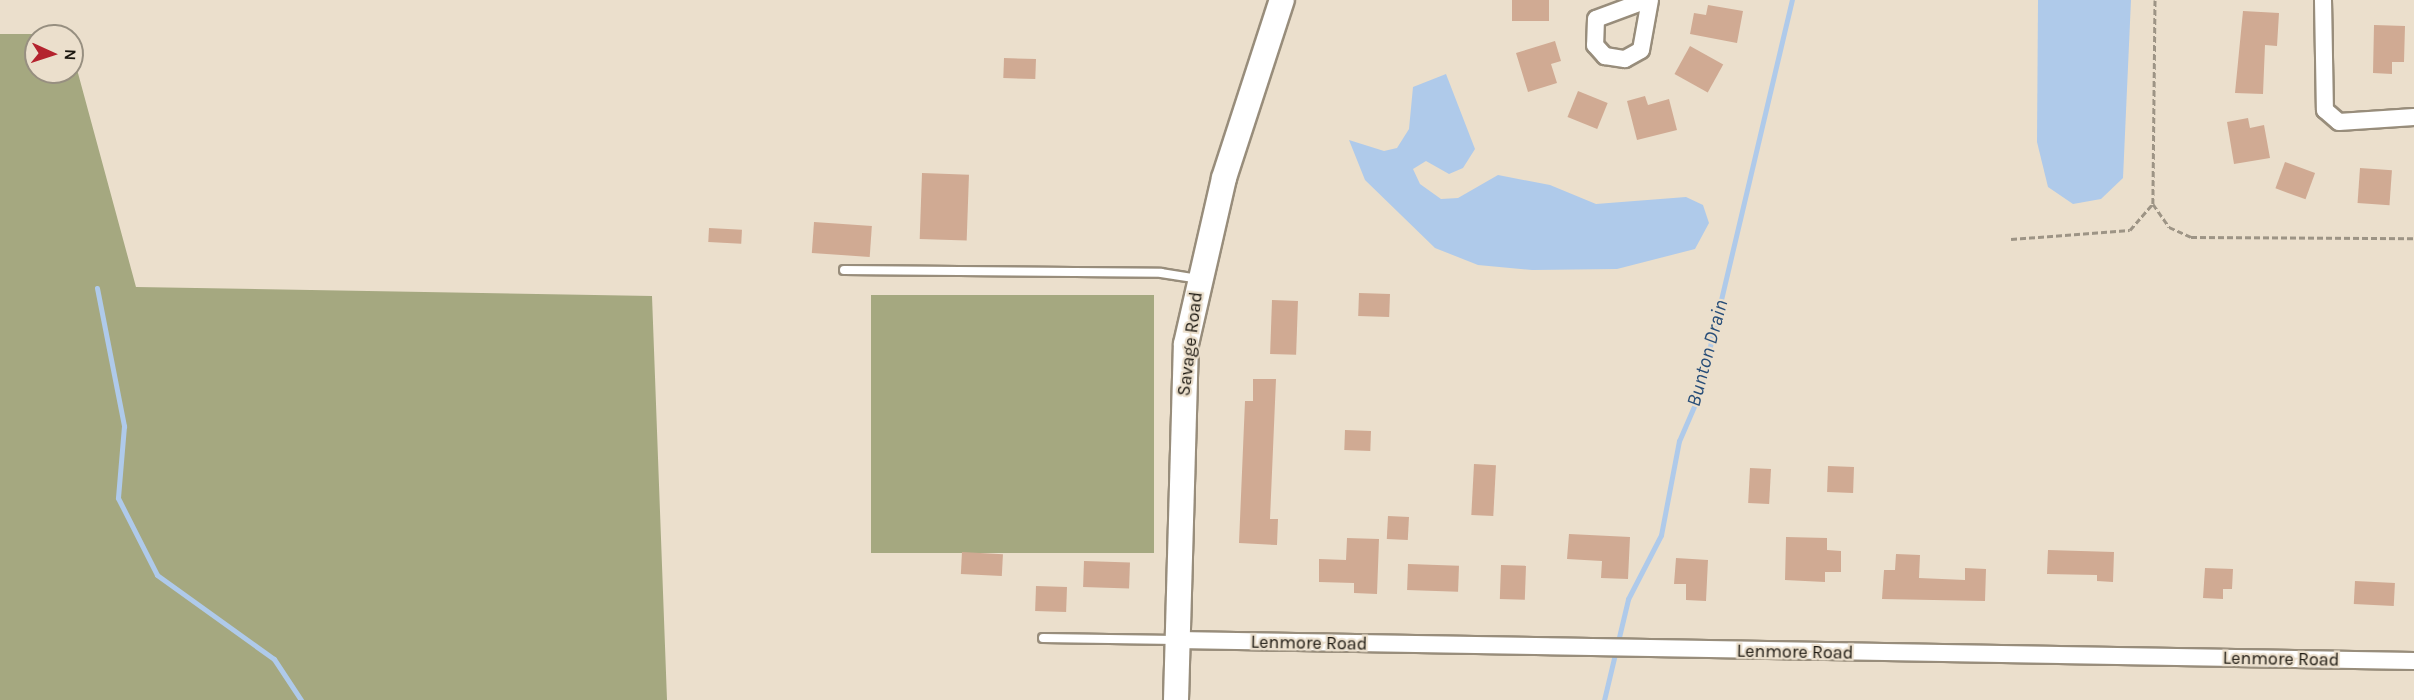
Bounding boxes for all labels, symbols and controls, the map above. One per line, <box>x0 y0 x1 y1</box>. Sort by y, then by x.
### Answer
north arrow <box>24 24 84 84</box>
text: N <box>61 49 80 61</box>
street label: Savage Road <box>1173 291 1207 397</box>
water label: Bunton Drain <box>1681 297 1733 409</box>
street label: Lenmore Road <box>1250 631 1368 655</box>
street label: Lenmore Road <box>1736 640 1854 664</box>
street label: Lenmore Road <box>2222 647 2340 671</box>

